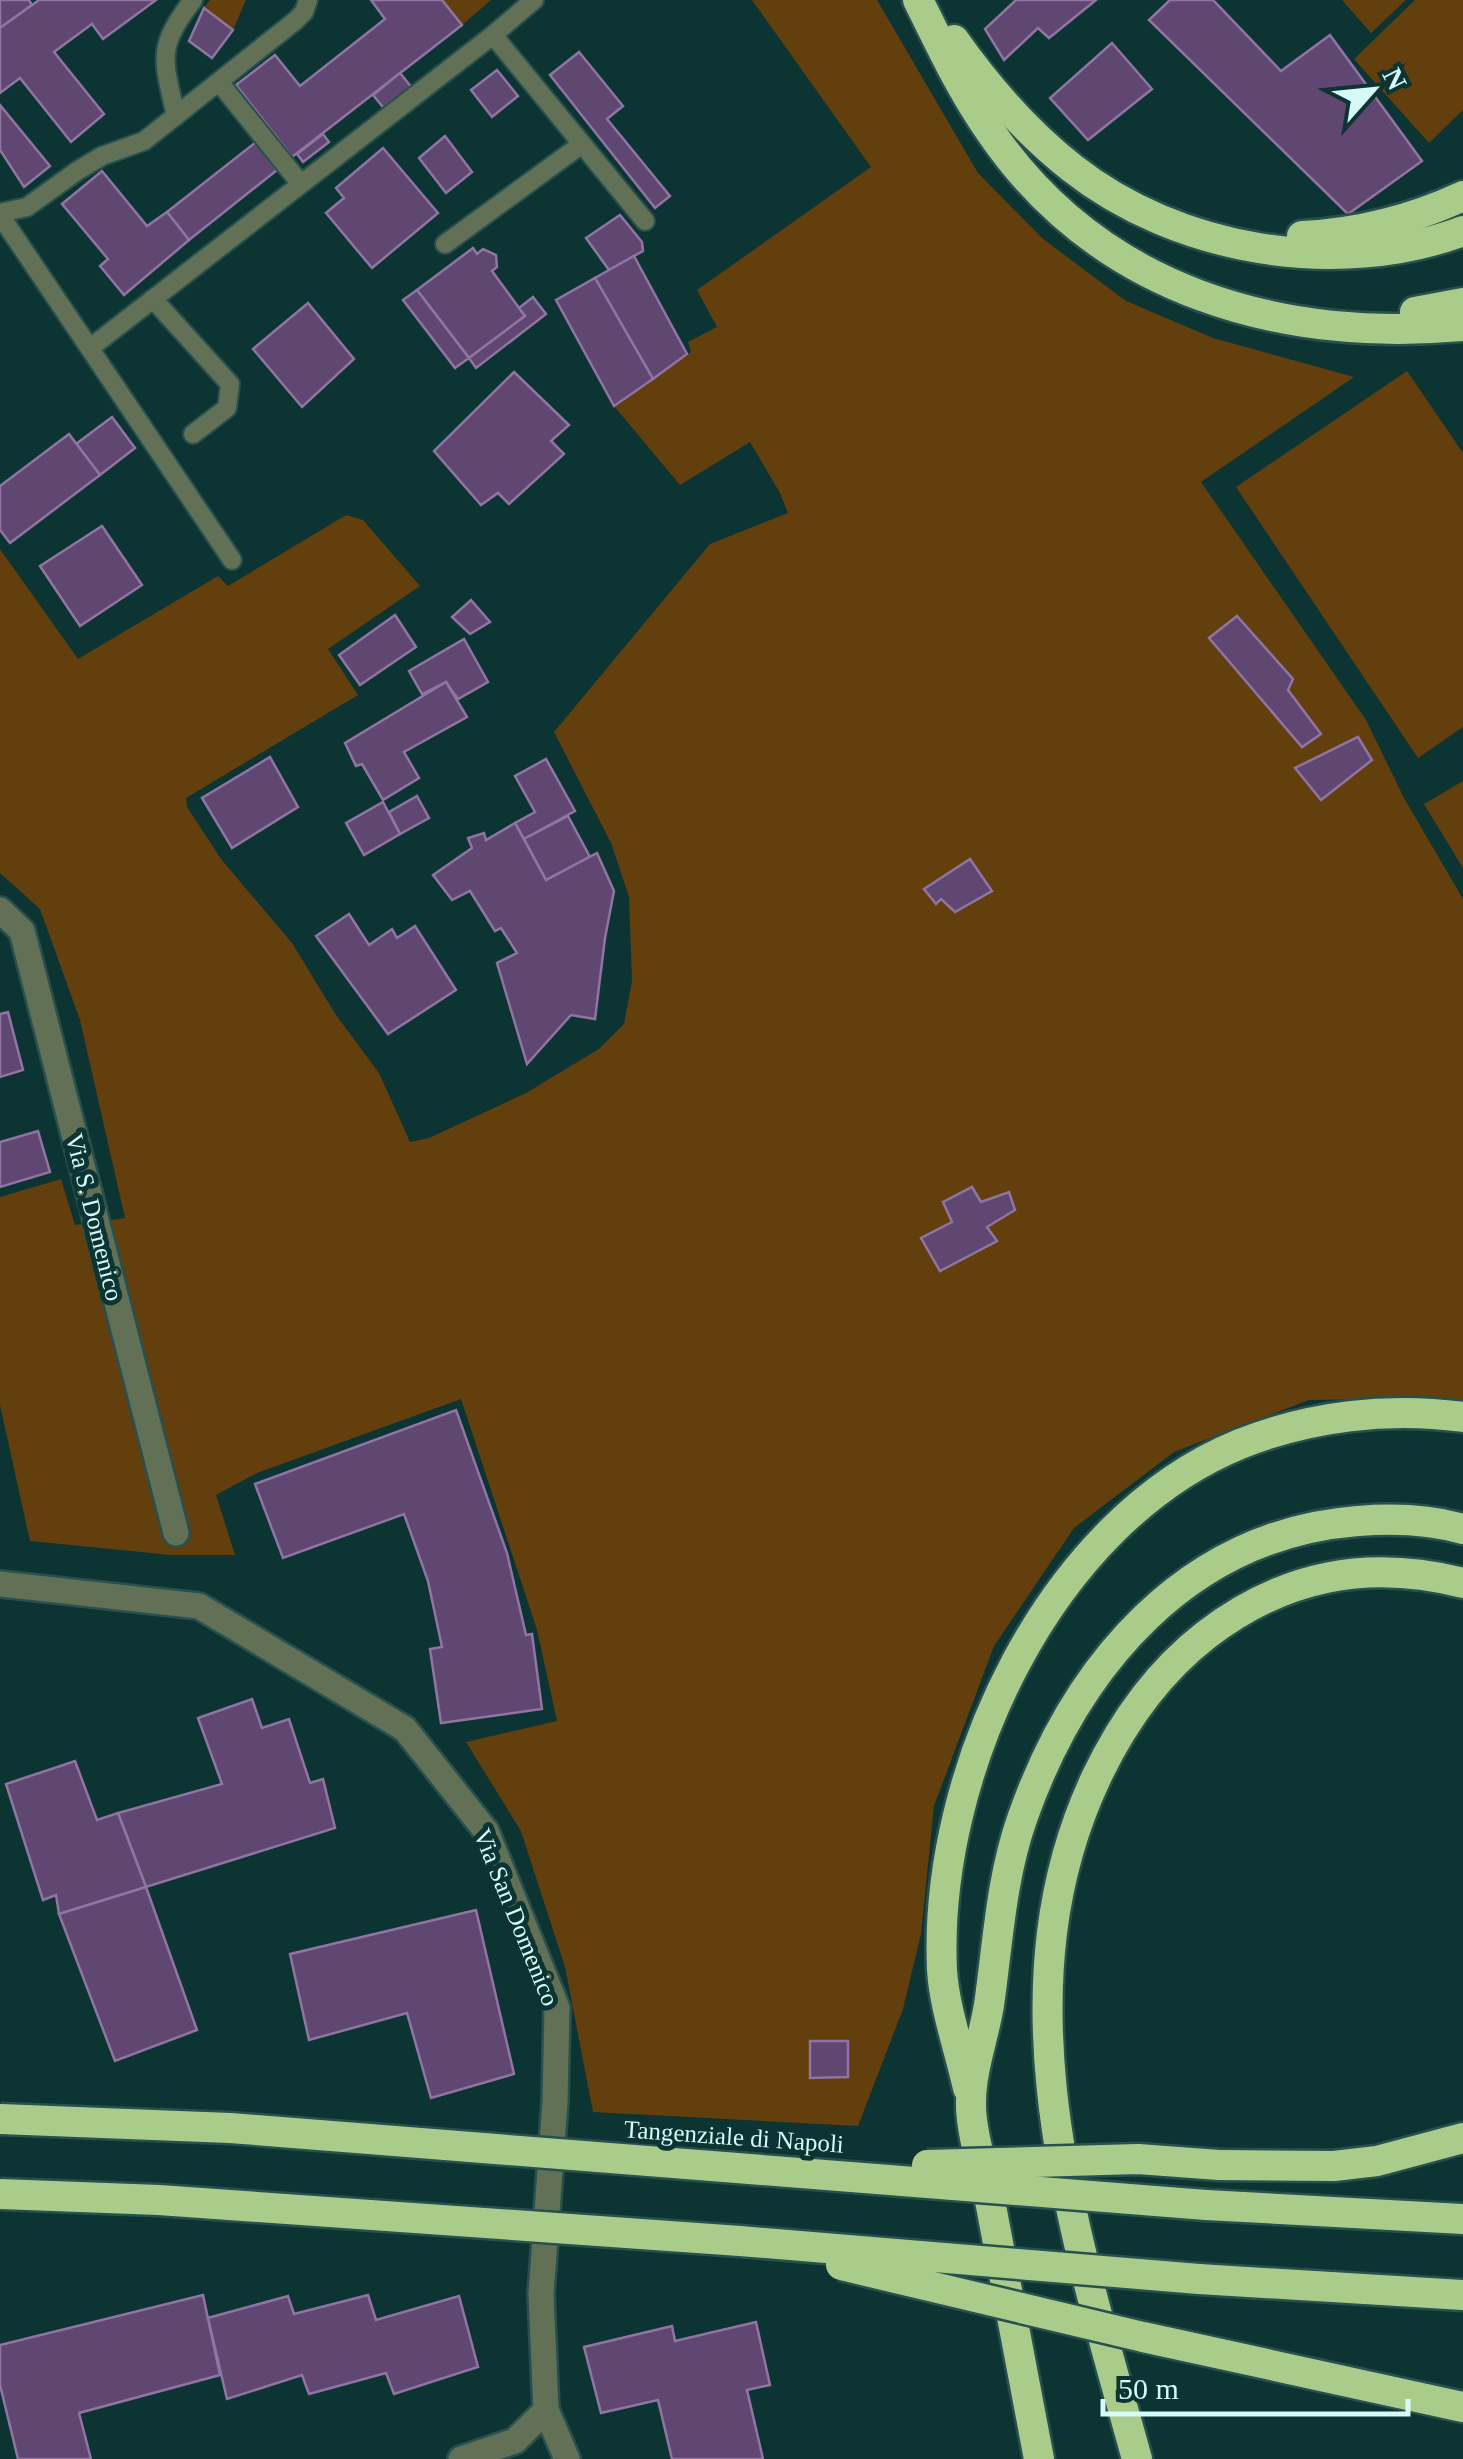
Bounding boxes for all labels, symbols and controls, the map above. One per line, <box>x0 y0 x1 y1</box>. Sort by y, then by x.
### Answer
north arrow <box>1323 40 1423 140</box>
text: N <box>1376 63 1413 95</box>
street label: Via S. Domenico <box>61 1131 128 1304</box>
street label: Via San Domenico <box>469 1825 564 2010</box>
street label: Tangenziale di Napoli <box>623 2115 845 2158</box>
scale bar <box>1103 2354 1408 2416</box>
text: 50 m <box>1118 2372 1179 2405</box>

